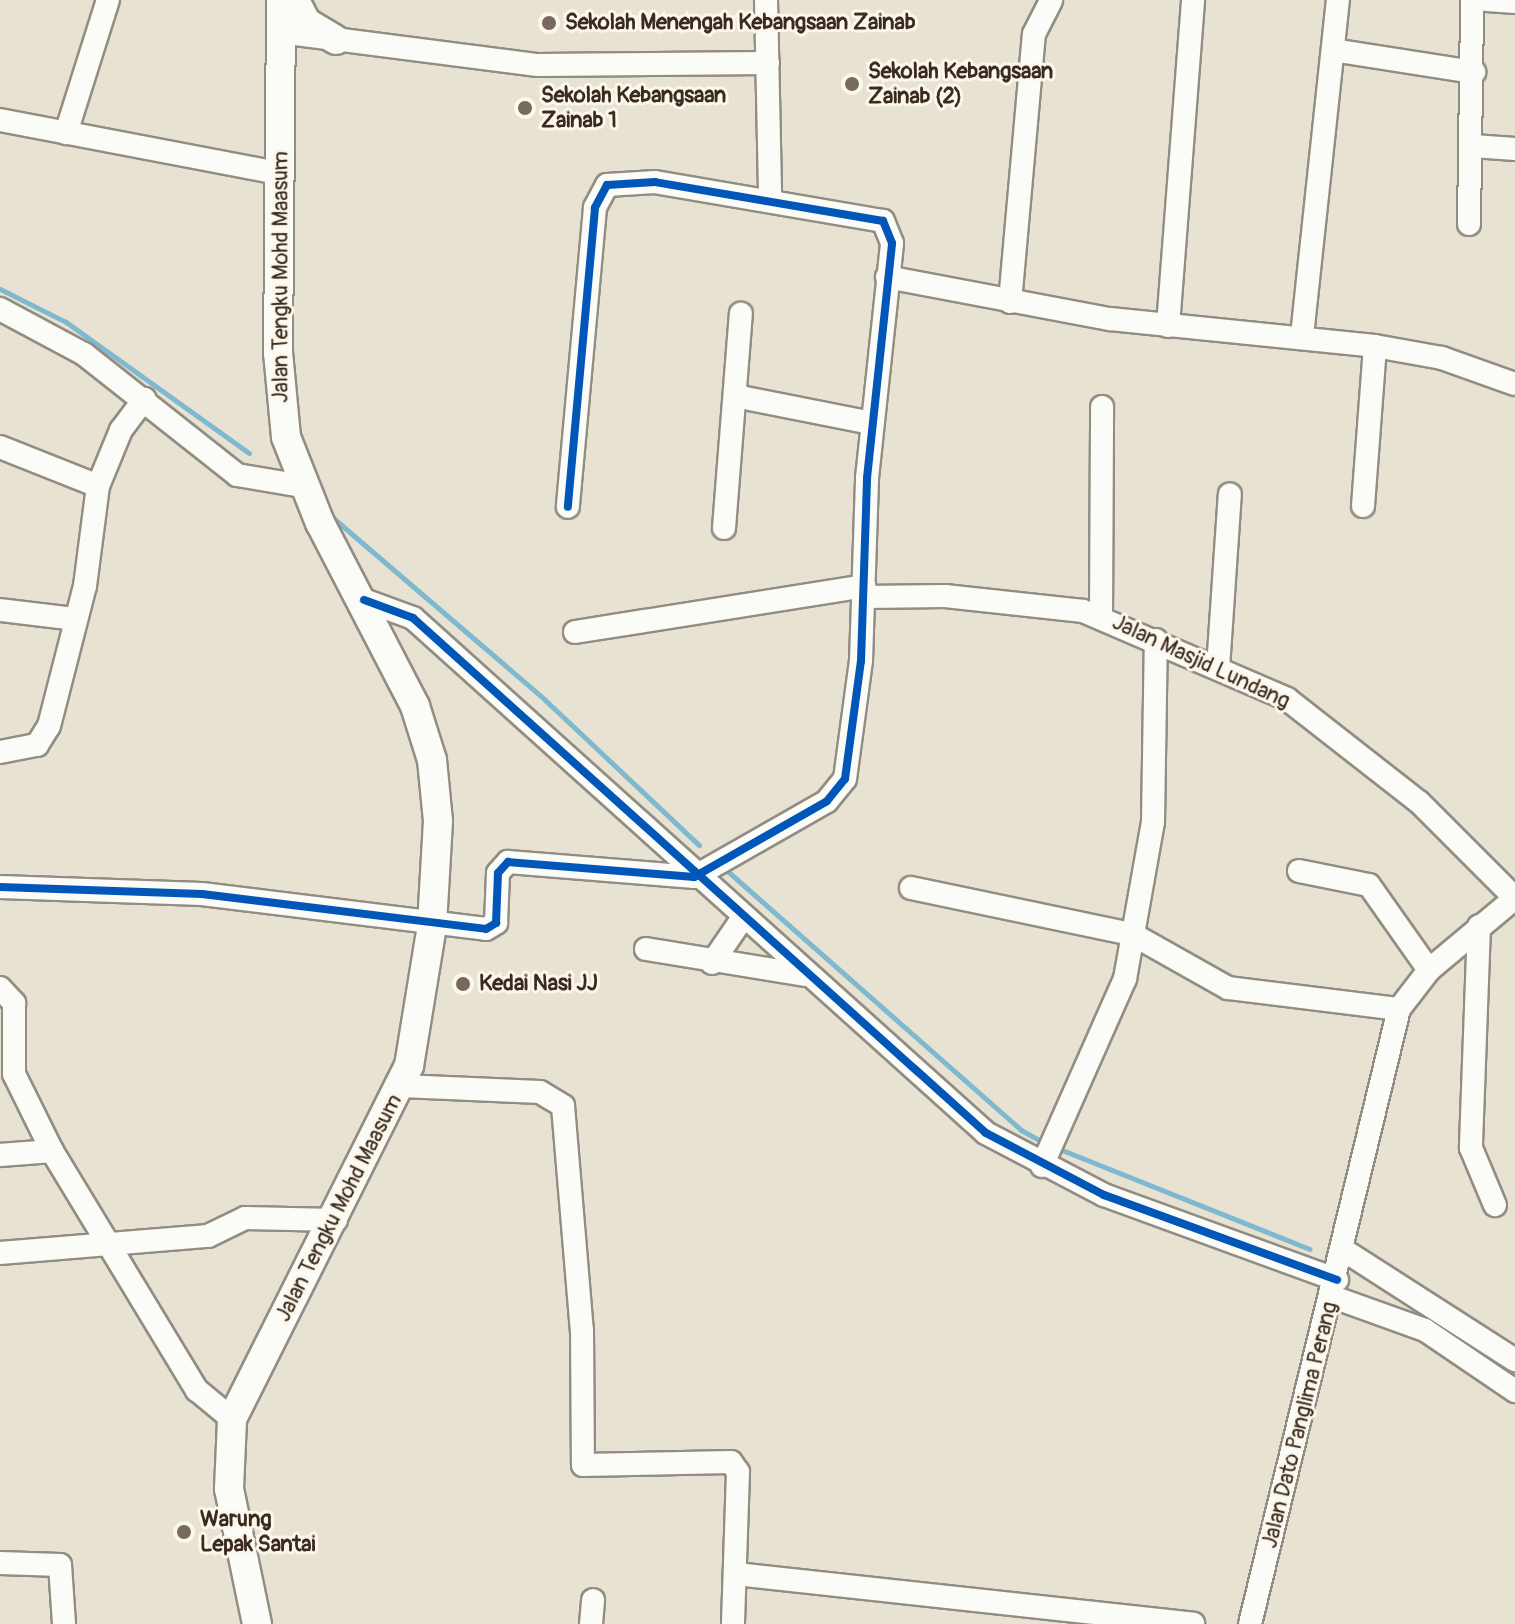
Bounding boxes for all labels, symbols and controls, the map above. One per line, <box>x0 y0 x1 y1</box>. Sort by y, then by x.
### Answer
place label: Sekolah Menengah Kebangsaan Zainab <box>565 10 915 36</box>
marker: Sekolah Menengah Kebangsaan Zainab <box>540 14 558 32</box>
place label: Sekolah Kebangsaan Zainab (2) <box>868 58 1053 110</box>
marker: Sekolah Kebangsaan Zainab (2) <box>843 75 861 93</box>
place label: Sekolah Kebangsaan Zainab 1 <box>541 82 726 134</box>
marker: Sekolah Kebangsaan Zainab 1 <box>516 99 534 117</box>
street label: Jalan Tengku Mohd Maasum <box>268 151 294 403</box>
street label: Jalan Masjid Lundang <box>1108 609 1294 715</box>
place label: Kedai Nasi JJ <box>479 971 598 997</box>
marker: Kedai Nasi JJ <box>454 975 472 993</box>
street label: Jalan Tengku Mohd Maasum <box>270 1090 408 1326</box>
street label: Jalan Dato Panglima Perang <box>1257 1299 1343 1551</box>
place label: Warung Lepak Santai <box>200 1506 315 1558</box>
marker: Warung Lepak Santai <box>175 1523 193 1541</box>

